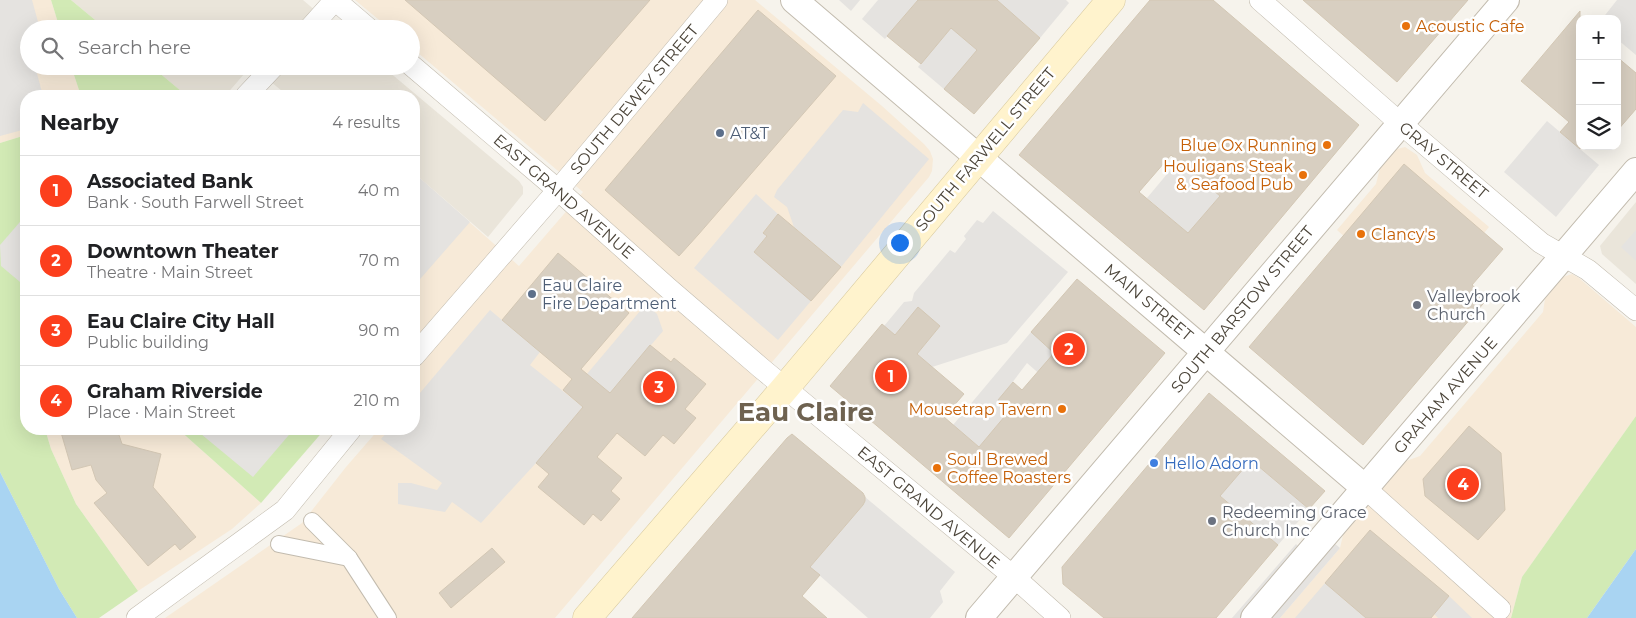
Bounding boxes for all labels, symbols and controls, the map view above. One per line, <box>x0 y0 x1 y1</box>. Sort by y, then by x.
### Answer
map controls <box>1576 15 1621 150</box>
button: + <box>1576 15 1621 60</box>
place label: Acoustic Cafe <box>1416 17 1524 36</box>
search box <box>20 20 420 75</box>
street label: SOUTH DEWEY STREET <box>566 20 703 178</box>
marker: Acoustic Cafe <box>1400 20 1412 32</box>
icon: search <box>38 34 66 62</box>
text: Search here <box>78 36 191 59</box>
button: − <box>1576 60 1621 105</box>
street label: SOUTH FARWELL STREET <box>912 63 1060 235</box>
button: layers <box>1576 105 1621 150</box>
text: Nearby <box>40 110 119 135</box>
text: 4 results <box>332 113 400 132</box>
street label: GRAY STREET <box>1395 118 1493 204</box>
place label: AT&T <box>730 124 770 143</box>
marker: AT&T <box>714 127 726 139</box>
street label: EAST GRAND AVENUE <box>490 130 638 263</box>
place label: Blue Ox Running <box>1180 136 1317 155</box>
marker: Blue Ox Running <box>1321 139 1333 151</box>
place label: Houligans Steak & Seafood Pub <box>1163 157 1293 194</box>
marker: Houligans Steak & Seafood Pub <box>1297 169 1309 181</box>
text: Associated Bank <box>87 170 253 193</box>
text: 1 <box>53 181 59 200</box>
text: 40 m <box>358 181 400 200</box>
text: Bank · South Farwell Street <box>87 193 304 212</box>
street label: SOUTH BARSTOW STREET <box>1167 221 1318 397</box>
place label: Clancy's <box>1371 225 1436 244</box>
marker: Clancy's <box>1355 228 1367 240</box>
your location <box>887 230 913 256</box>
text: Downtown Theater <box>87 240 279 263</box>
text: 2 <box>51 251 61 270</box>
text: 70 m <box>359 251 400 270</box>
street label: MAIN STREET <box>1101 260 1197 345</box>
text: Theatre · Main Street <box>87 263 253 282</box>
place label: Eau Claire Fire Department <box>542 276 677 313</box>
place label: Valleybrook Church <box>1427 287 1521 324</box>
marker: Eau Claire Fire Department <box>526 288 538 300</box>
marker: Valleybrook Church <box>1411 299 1423 311</box>
text: Eau Claire City Hall <box>87 310 275 333</box>
text: 3 <box>51 321 61 340</box>
text: 90 m <box>358 321 400 340</box>
pin: 2 <box>1053 330 1085 368</box>
text: Public building <box>87 333 209 352</box>
street label: GRAHAM AVENUE <box>1390 333 1501 458</box>
pin: 1 <box>875 357 907 395</box>
pin: 3 <box>643 368 675 406</box>
text: Graham Riverside <box>87 380 263 403</box>
text: 4 <box>50 391 62 410</box>
text: 210 m <box>353 391 400 410</box>
district label: Eau Claire <box>738 396 874 428</box>
place label: Mousetrap Tavern <box>909 400 1052 419</box>
text: Place · Main Street <box>87 403 236 422</box>
marker: Mousetrap Tavern <box>1056 403 1068 415</box>
street label: EAST GRAND AVENUE <box>854 442 1004 573</box>
place label: Soul Brewed Coffee Roasters <box>947 450 1071 487</box>
place label: Hello Adorn <box>1164 454 1259 473</box>
marker: Hello Adorn <box>1148 457 1160 469</box>
marker: Soul Brewed Coffee Roasters <box>931 462 943 474</box>
pin: 4 <box>1447 465 1479 503</box>
place label: Redeeming Grace Church Inc <box>1222 503 1367 540</box>
marker: Redeeming Grace Church Inc <box>1206 515 1218 527</box>

